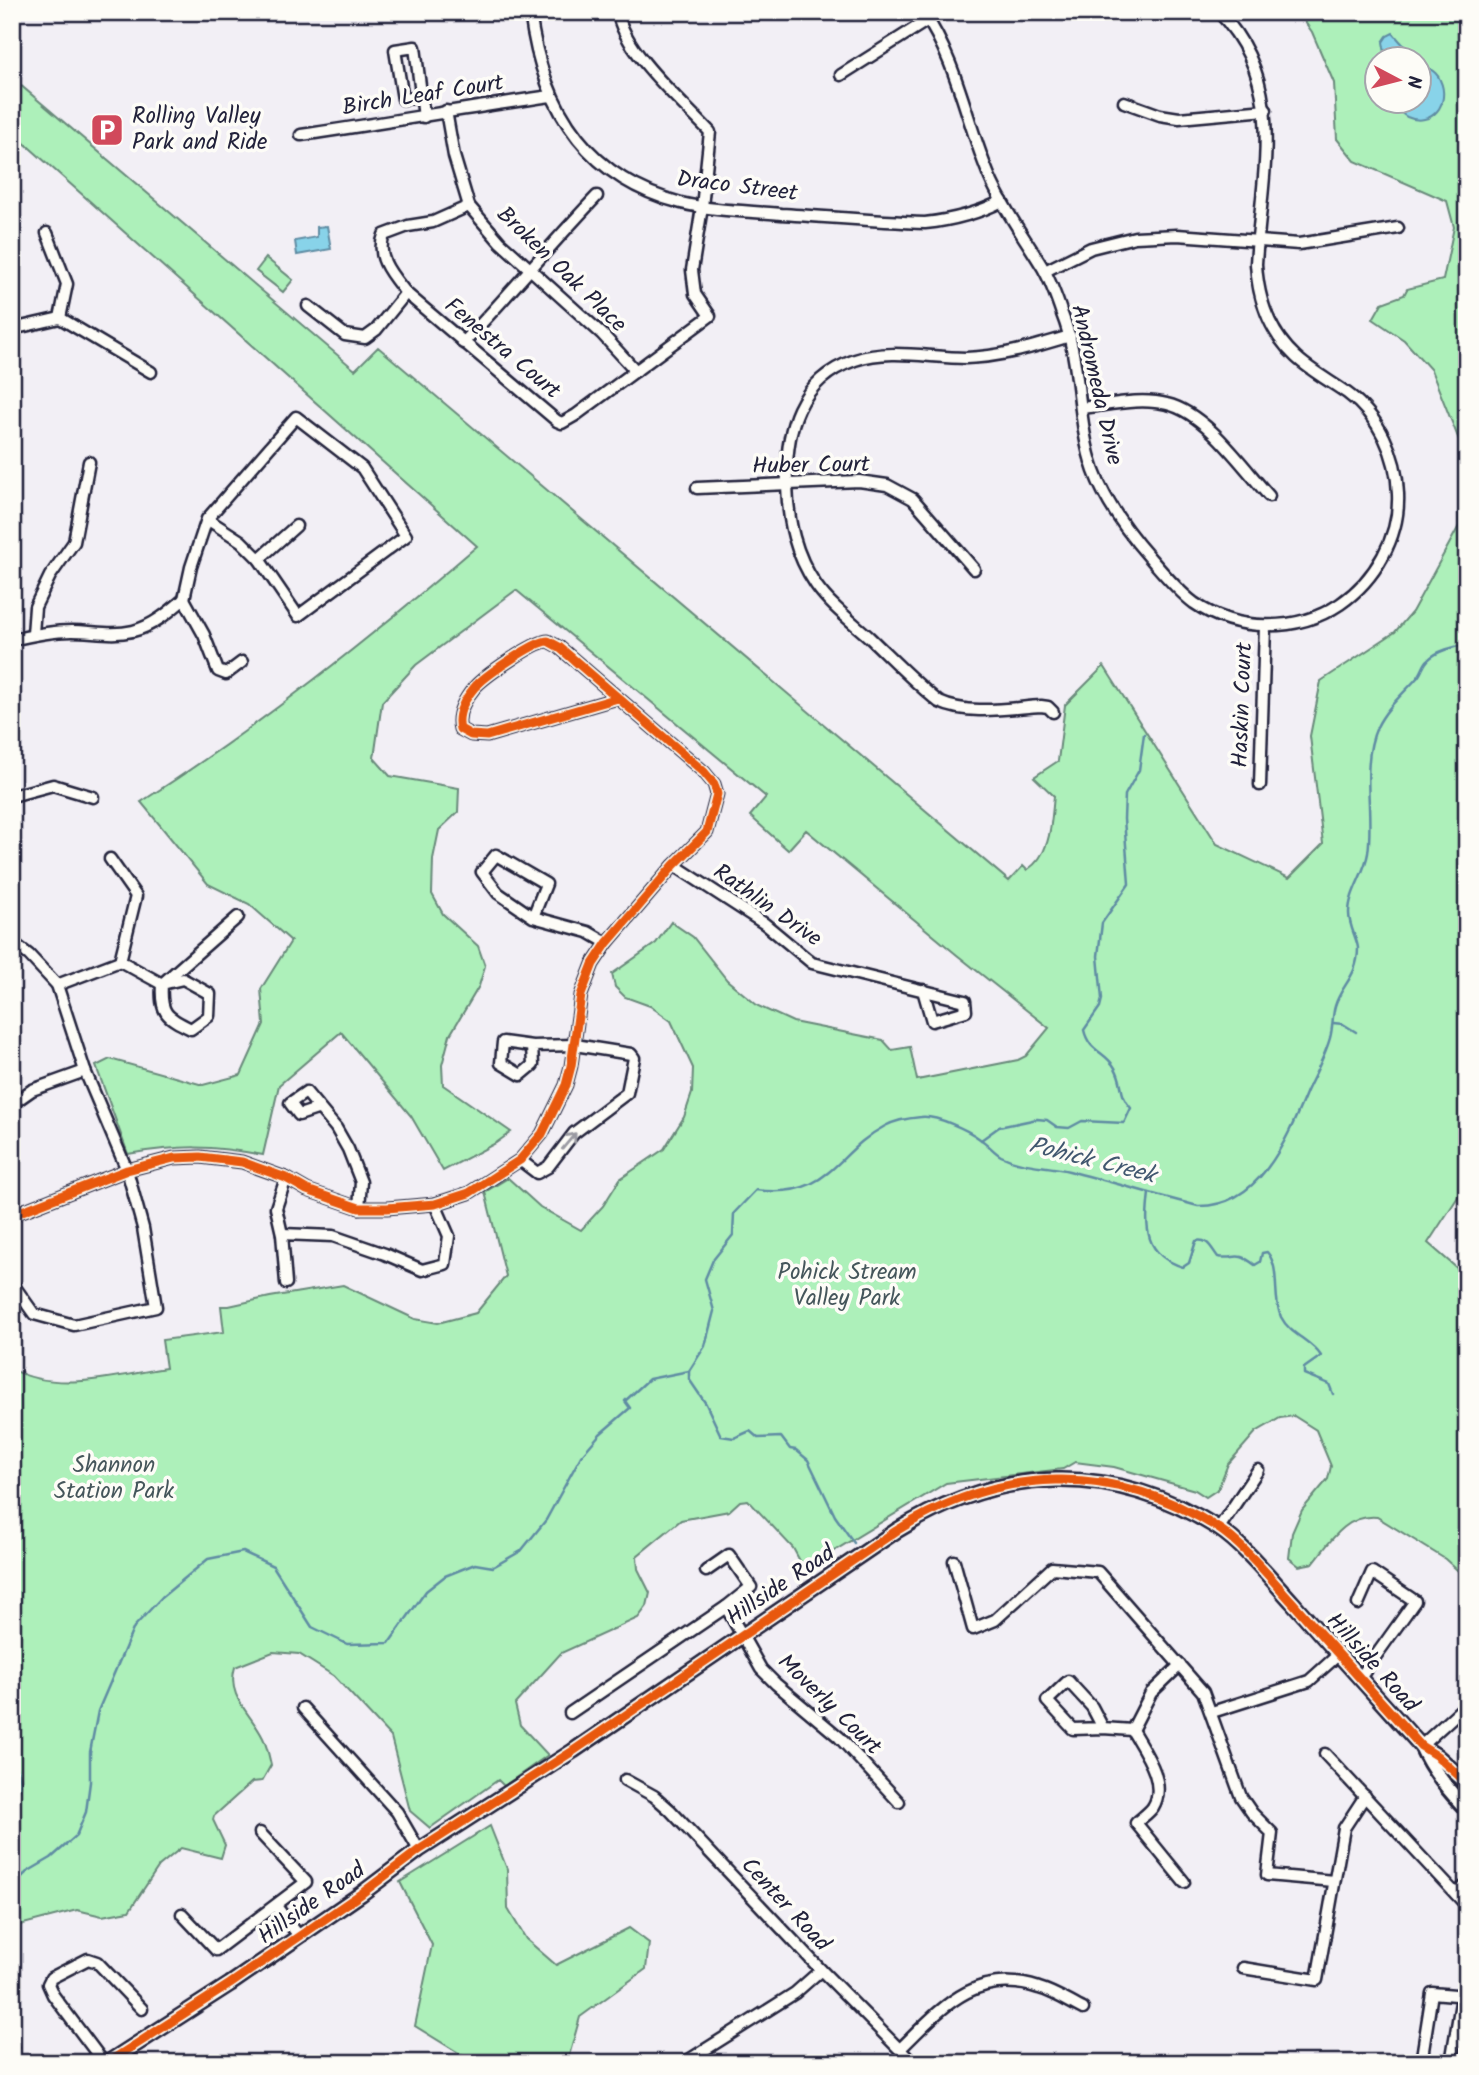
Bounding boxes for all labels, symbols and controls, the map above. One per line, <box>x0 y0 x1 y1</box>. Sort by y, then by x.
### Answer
north arrow <box>1364 46 1434 116</box>
street label: Birch Leaf Court <box>340 65 507 127</box>
text: N <box>1397 74 1429 90</box>
place label: Rolling Valley Park and Ride <box>132 99 267 161</box>
parking icon: Rolling Valley Park and Ride <box>88 111 126 149</box>
street label: Draco Street <box>675 162 801 212</box>
street label: Broken Oak Place <box>487 198 635 342</box>
street label: Fenestra Court <box>436 289 569 409</box>
street label: Andromeda Drive <box>1060 301 1132 469</box>
street label: Huber Court <box>752 447 871 485</box>
street label: Haskin Court <box>1223 641 1263 768</box>
street label: Rathlin Drive <box>705 855 829 957</box>
water label: Pohick Creek <box>1025 1126 1163 1196</box>
one-way arrow <box>561 1132 577 1150</box>
park label: Pohick Stream Valley Park <box>777 1255 917 1317</box>
park label: Shannon Station Park <box>54 1448 174 1510</box>
street label: Hillside Road <box>719 1536 843 1636</box>
street label: Hillside Road <box>1317 1605 1427 1722</box>
street label: Moverly Court <box>768 1646 890 1765</box>
street label: Center Road <box>731 1849 839 1961</box>
street label: Hillside Road <box>251 1853 374 1954</box>

